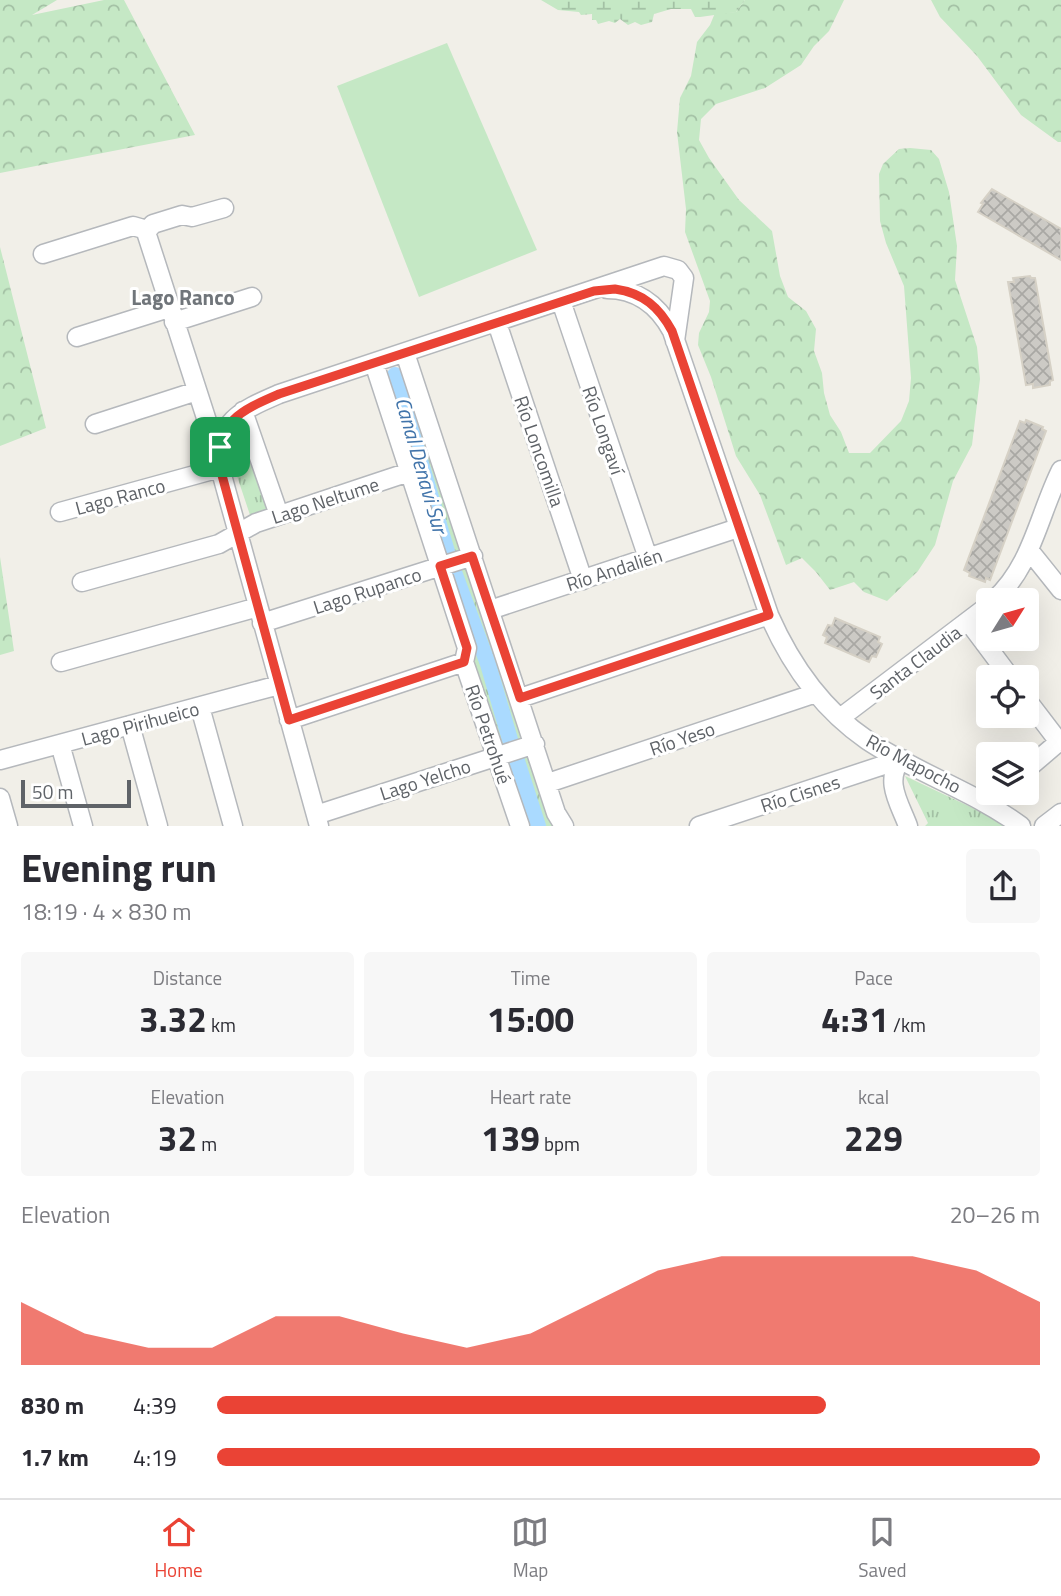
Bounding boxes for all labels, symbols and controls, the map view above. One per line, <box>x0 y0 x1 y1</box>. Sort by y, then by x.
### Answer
district label: Lago Ranco <box>131 281 235 313</box>
street label: Río Longaví <box>575 382 633 480</box>
street label: Río Loncomilla <box>507 391 573 511</box>
water label: Canal Denavi Sur <box>387 393 457 539</box>
pin <box>190 417 250 477</box>
icon: arrive <box>201 428 239 466</box>
street label: Lago Neltume <box>267 469 383 531</box>
street label: Lago Ranco <box>72 470 168 522</box>
street label: Río Andalién <box>562 540 666 598</box>
street label: Lago Rupanco <box>309 559 425 621</box>
north arrow <box>976 588 1040 651</box>
map controls <box>976 588 1039 805</box>
street label: Santa Claudia <box>863 618 967 706</box>
button: locate <box>976 665 1039 728</box>
street label: Río Petrohué <box>458 680 520 788</box>
street label: Lago Pirihueico <box>78 693 202 753</box>
street label: Río Yeso <box>645 713 719 763</box>
street label: Río Mapocho <box>861 726 967 800</box>
button: layers <box>976 742 1039 805</box>
street label: Lago Yelcho <box>376 751 474 807</box>
street label: Río Cisnes <box>757 766 844 819</box>
scale bar <box>21 777 131 809</box>
text: 50 m <box>32 777 73 806</box>
text: Evening run <box>21 839 217 897</box>
button: share <box>966 849 1040 923</box>
text: 18:19 · 4 × 830 m <box>21 894 191 929</box>
text: Distance <box>153 963 222 992</box>
text: Time <box>511 963 550 992</box>
text: Pace <box>854 963 893 992</box>
text: 3.32 <box>139 992 207 1046</box>
text: 15:00 <box>487 992 574 1046</box>
text: 4:31 <box>821 992 889 1046</box>
text: km <box>207 1010 236 1039</box>
text: /km <box>889 1010 926 1039</box>
text: Elevation <box>151 1082 224 1111</box>
text: Heart rate <box>490 1082 571 1111</box>
text: kcal <box>858 1082 889 1111</box>
text: 32 <box>158 1111 197 1165</box>
text: 139 <box>481 1111 540 1165</box>
text: 229 <box>844 1111 903 1165</box>
text: m <box>197 1129 217 1158</box>
text: bpm <box>540 1129 580 1158</box>
text: Elevation <box>21 1197 110 1232</box>
text: 20–26 m <box>950 1197 1040 1232</box>
text: 830 m <box>21 1388 84 1423</box>
text: 4:39 <box>133 1388 177 1423</box>
text: 1.7 km <box>21 1440 89 1475</box>
text: 4:19 <box>133 1440 177 1475</box>
tab: Home <box>154 1513 203 1584</box>
tab: Map <box>511 1513 549 1584</box>
tab: Saved <box>858 1513 907 1584</box>

